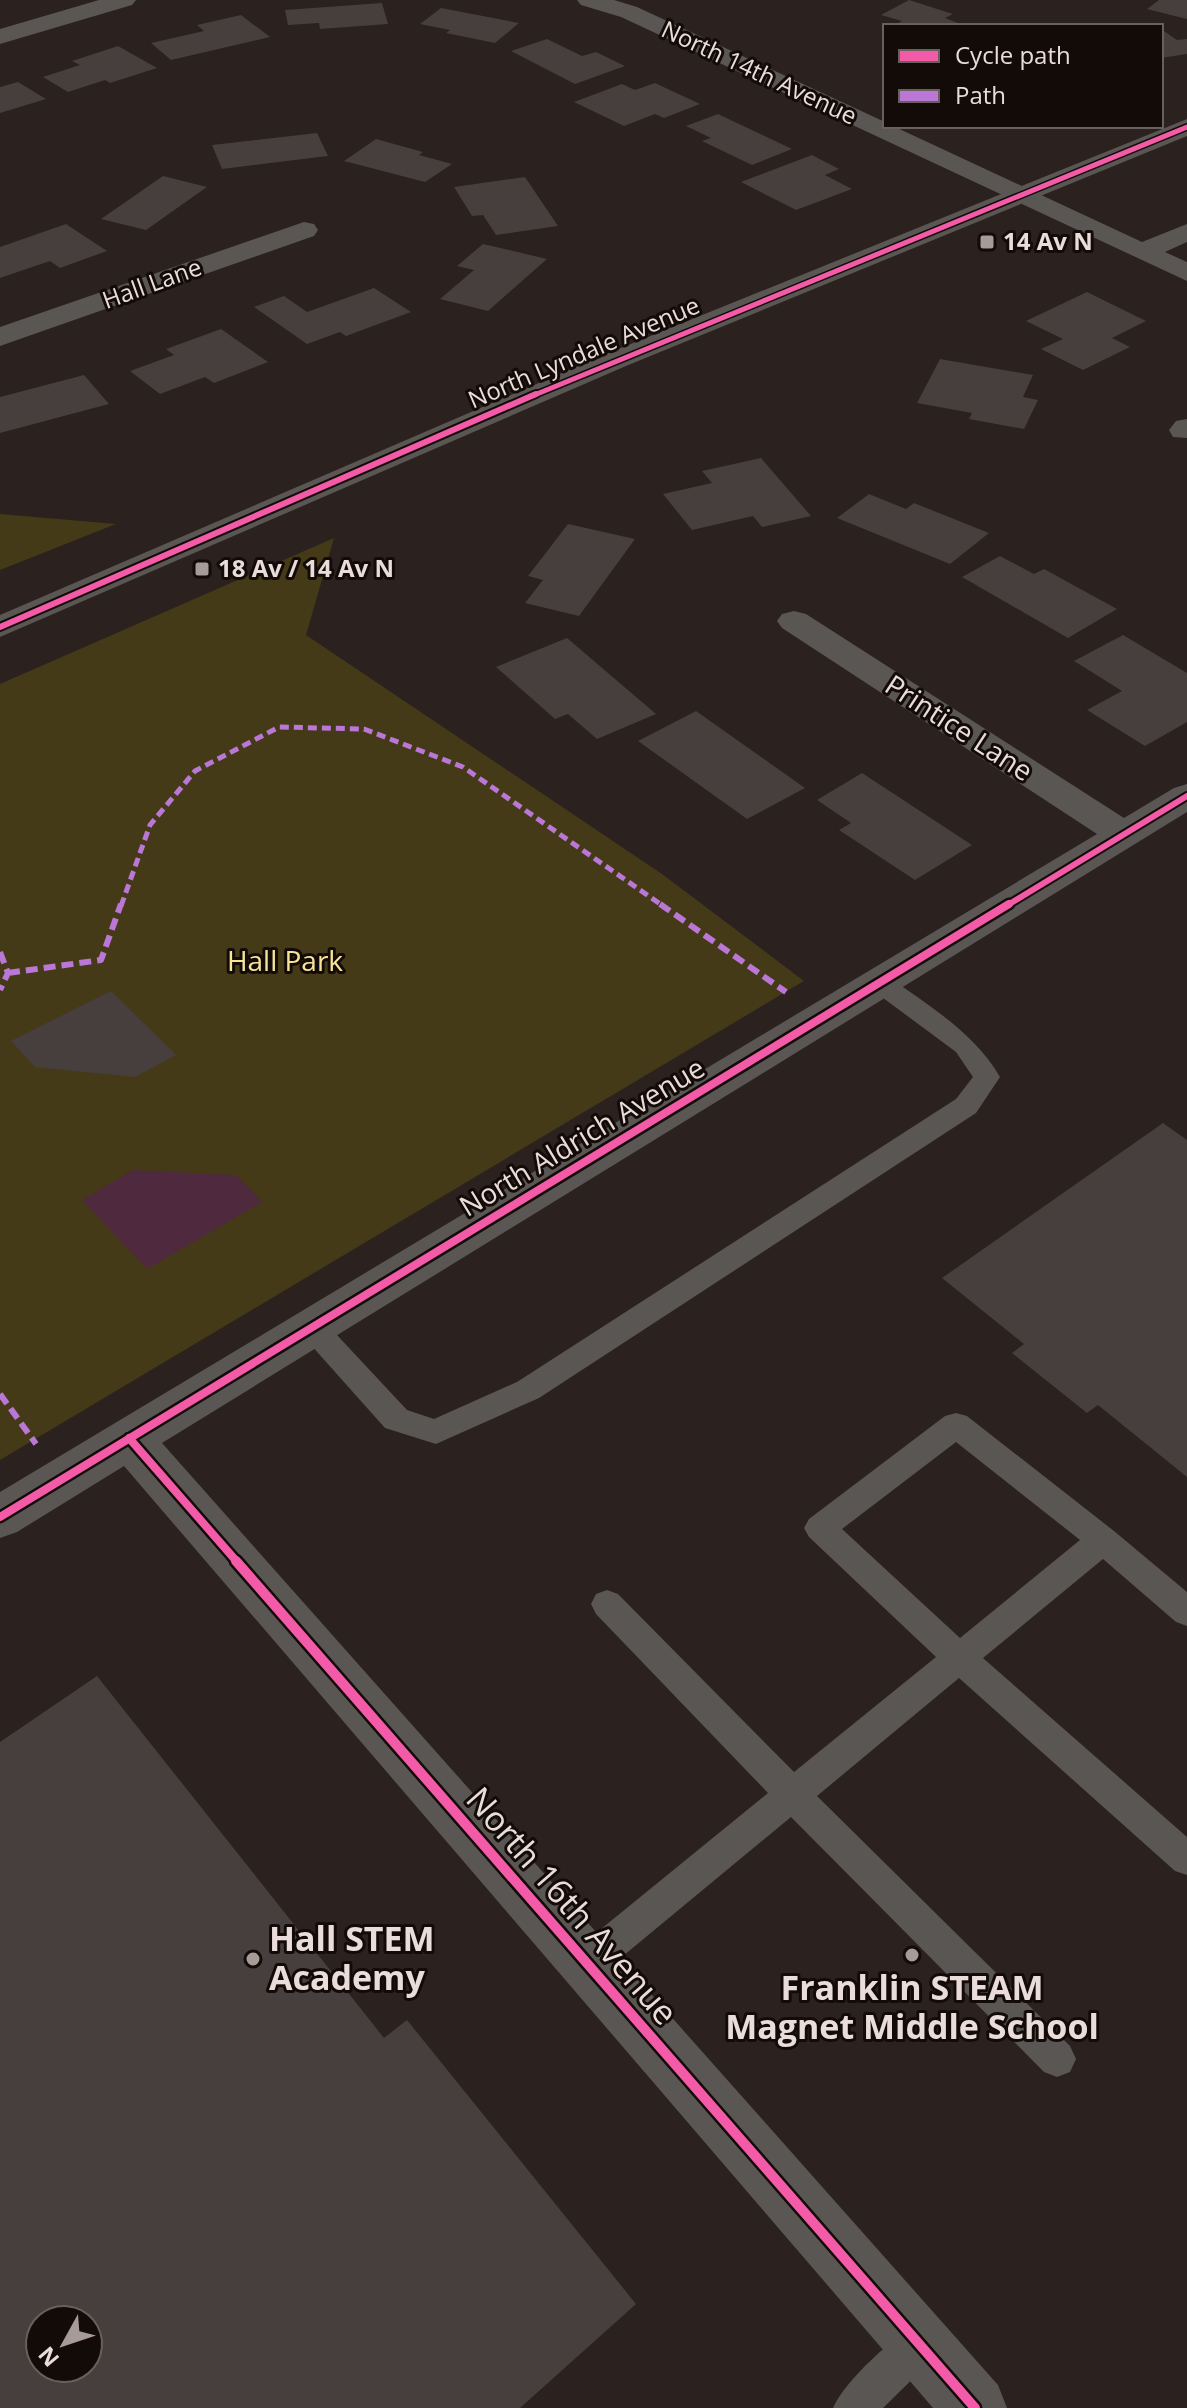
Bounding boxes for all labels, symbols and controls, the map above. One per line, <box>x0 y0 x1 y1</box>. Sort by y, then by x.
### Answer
street label: North 14th Avenue <box>656 12 863 131</box>
legend <box>883 24 1163 128</box>
text: Cycle path <box>955 38 1071 71</box>
text: Path <box>955 78 1006 111</box>
place label: 14 Av N <box>1003 224 1093 257</box>
marker: 14 Av N <box>978 233 996 251</box>
street label: Hall Lane <box>97 249 206 316</box>
street label: North Lyndale Avenue <box>463 288 704 415</box>
place label: 18 Av / 14 Av N <box>218 551 394 584</box>
marker: 18 Av / 14 Av N <box>193 560 211 578</box>
street label: Printice Lane <box>878 665 1041 789</box>
park label: Hall Park <box>227 941 343 979</box>
street label: North Aldrich Avenue <box>452 1048 711 1224</box>
street label: North 16th Avenue <box>457 1777 689 2034</box>
place label: Hall STEM Academy <box>269 1915 435 2000</box>
marker: Franklin STEAM Magnet Middle School <box>903 1946 921 1964</box>
marker: Hall STEM Academy <box>244 1950 262 1968</box>
place label: Franklin STEAM Magnet Middle School <box>725 1964 1099 2049</box>
north arrow <box>24 2304 104 2384</box>
text: N <box>31 2341 65 2374</box>

